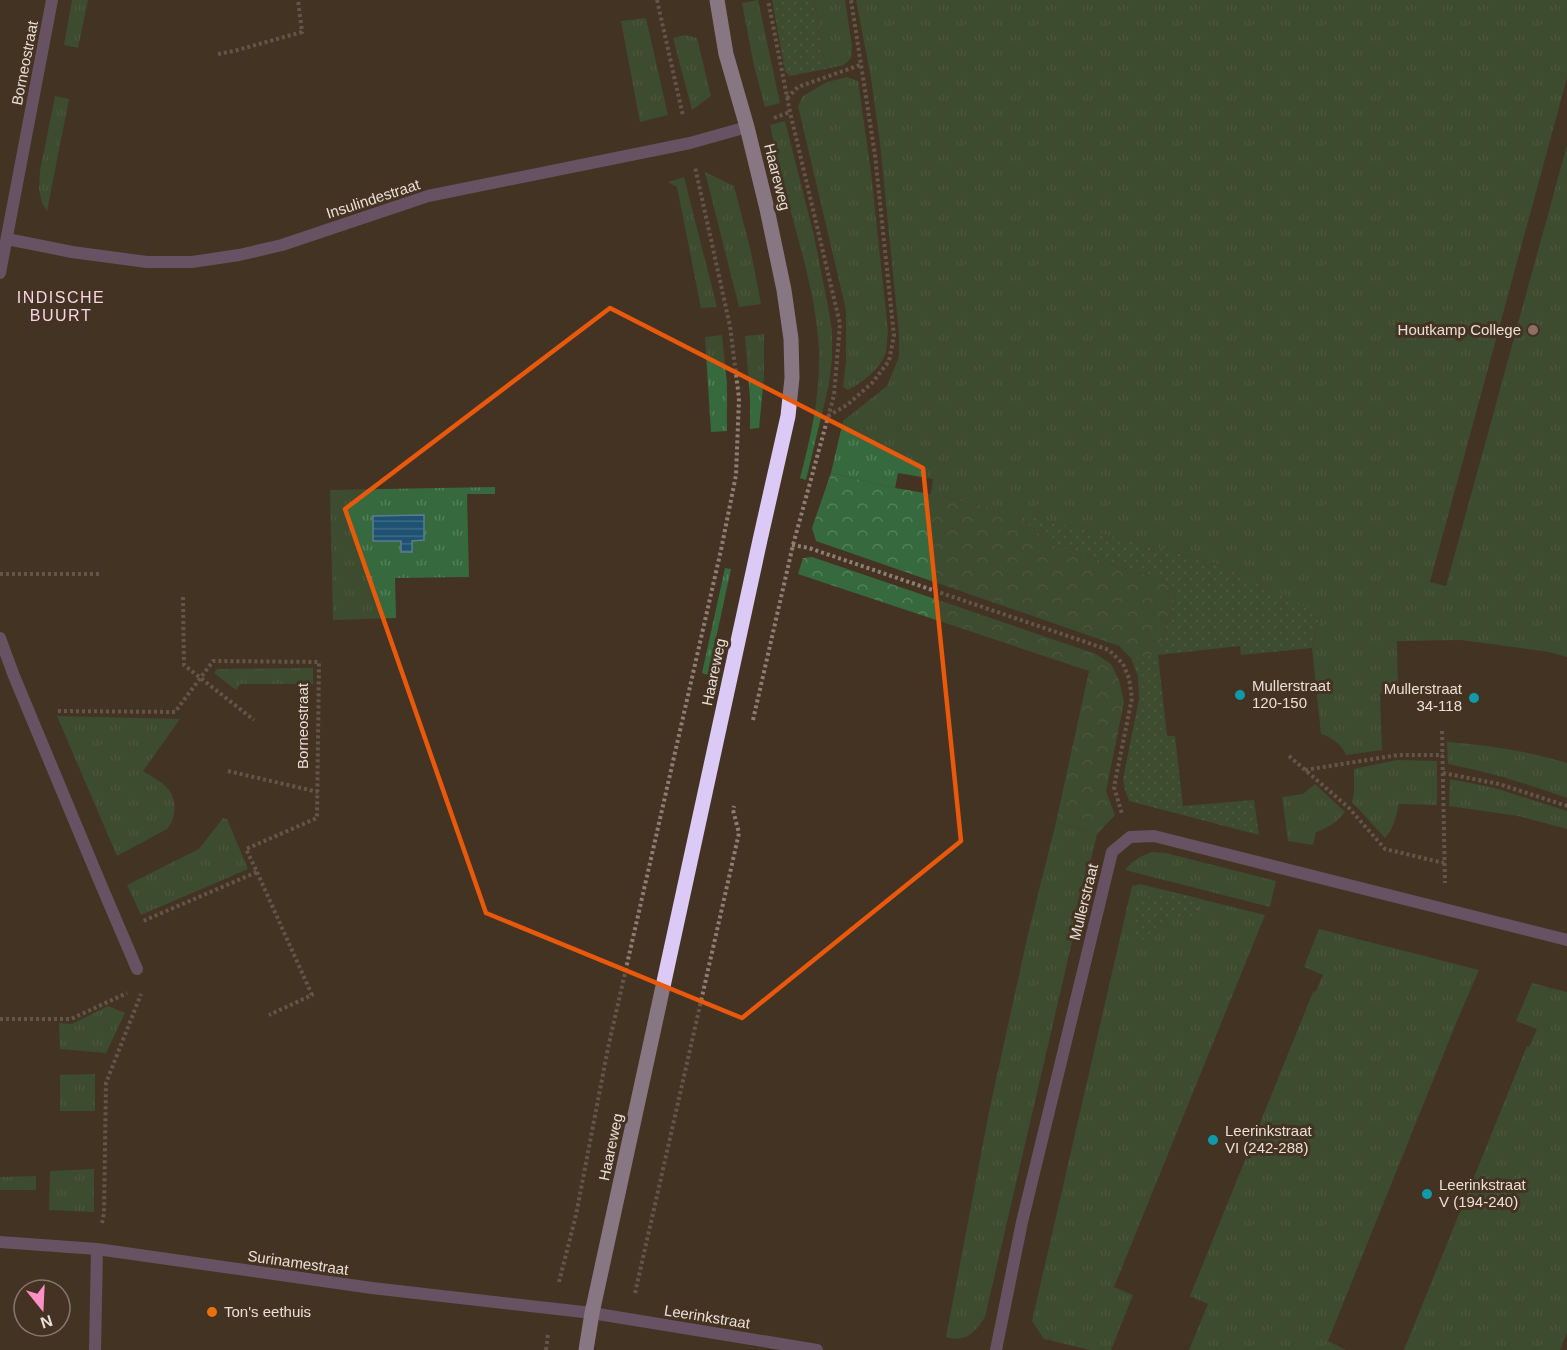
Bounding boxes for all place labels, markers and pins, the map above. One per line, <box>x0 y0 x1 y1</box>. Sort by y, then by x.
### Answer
place label: Houtkamp College <box>1398 321 1521 338</box>
marker: Houtkamp College <box>1526 323 1540 337</box>
place label: Mullerstraat 120-150 <box>1252 677 1331 711</box>
place label: Mullerstraat 34-118 <box>1384 680 1463 714</box>
marker: Mullerstraat 120-150 <box>1233 688 1247 702</box>
marker: Mullerstraat 34-118 <box>1467 691 1481 705</box>
place label: Leerinkstraat VI (242-288) <box>1225 1122 1313 1156</box>
marker: Leerinkstraat VI (242-288) <box>1206 1133 1220 1147</box>
place label: Leerinkstraat V (194-240) <box>1439 1176 1527 1210</box>
marker: Leerinkstraat V (194-240) <box>1420 1187 1434 1201</box>
place label: Ton's eethuis <box>224 1303 311 1320</box>
marker: Ton's eethuis <box>205 1305 219 1319</box>

